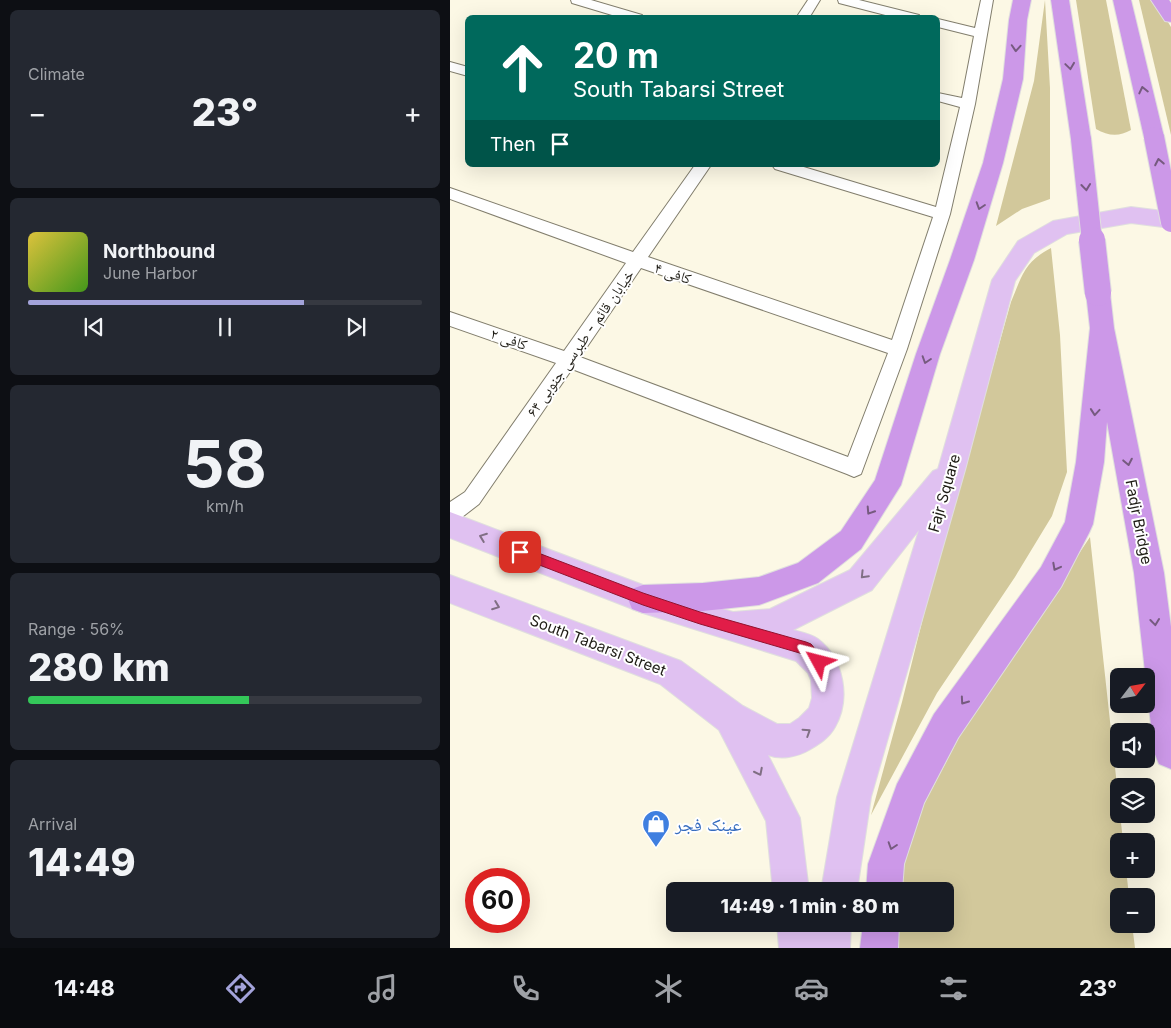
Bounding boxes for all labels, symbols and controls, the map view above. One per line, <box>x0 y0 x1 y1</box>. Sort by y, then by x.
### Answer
text: 20 m <box>573 34 659 76</box>
icon: ahead <box>490 35 555 100</box>
one-way arrow <box>1010 44 1021 52</box>
one-way arrow <box>1064 61 1074 70</box>
text: Climate <box>28 64 85 84</box>
text: South Tabarsi Street <box>573 76 784 102</box>
one-way arrow <box>1138 85 1149 94</box>
text: 23° <box>192 89 258 135</box>
text: − <box>28 96 47 130</box>
text: + <box>403 96 422 130</box>
icon: arrive <box>546 130 574 158</box>
text: Then <box>490 133 536 156</box>
one-way arrow <box>1154 158 1165 167</box>
one-way arrow <box>1080 184 1091 192</box>
one-way arrow <box>975 201 985 210</box>
text: Northbound <box>103 240 215 263</box>
street label: کافی ۴ <box>652 258 694 289</box>
text: June Harbor <box>103 263 197 283</box>
street label: خیابان قائم - طبرسی جنوبی ۶۴ <box>522 266 639 421</box>
icon: previous <box>80 313 108 341</box>
icon: pause <box>211 313 239 341</box>
icon: next <box>342 313 370 341</box>
street label: کافی ۲ <box>488 324 530 355</box>
one-way arrow <box>922 355 932 363</box>
one-way arrow <box>1089 408 1100 416</box>
text: 58 <box>183 424 267 503</box>
street label: Fajr Square <box>924 452 964 534</box>
one-way arrow <box>1122 457 1132 466</box>
street label: Fadjr Bridge <box>1121 478 1157 566</box>
text: km/h <box>206 496 244 516</box>
one-way arrow <box>867 505 876 515</box>
pin <box>499 531 541 573</box>
one-way arrow <box>479 533 488 544</box>
icon: arrive <box>506 538 534 566</box>
one-way arrow <box>1052 562 1062 571</box>
one-way arrow <box>861 569 870 578</box>
one-way arrow <box>491 600 499 610</box>
street label: South Tabarsi Street <box>527 610 669 680</box>
one-way arrow <box>1149 618 1160 626</box>
text: Range · 56% <box>28 619 125 639</box>
position arrow <box>792 635 844 687</box>
text: 280 km <box>28 644 170 690</box>
north arrow <box>1110 668 1155 712</box>
map controls <box>1110 668 1155 933</box>
one-way arrow <box>961 695 970 705</box>
button: sound <box>1110 723 1155 768</box>
one-way arrow <box>802 728 811 738</box>
one-way arrow <box>753 767 763 776</box>
button: layers <box>1110 778 1155 823</box>
shop icon: عینک فجر <box>641 809 671 848</box>
text: Arrival <box>28 814 77 834</box>
place label: عینک فجر <box>674 814 742 835</box>
button: + <box>1110 833 1155 878</box>
text: 14:49 <box>28 839 136 885</box>
one-way arrow <box>888 841 898 850</box>
speed limit sign: 60 <box>465 868 530 933</box>
button: − <box>1110 888 1155 933</box>
text: 14:49 · 1 min · 80 m <box>721 895 900 918</box>
icon: directions <box>223 971 258 1006</box>
icon: music <box>365 971 400 1006</box>
icon: phone <box>508 971 543 1006</box>
icon: climate <box>651 971 686 1006</box>
icon: car <box>794 971 829 1006</box>
icon: filters <box>936 971 971 1006</box>
text: 14:48 <box>54 975 115 1001</box>
text: 23° <box>1079 975 1117 1001</box>

